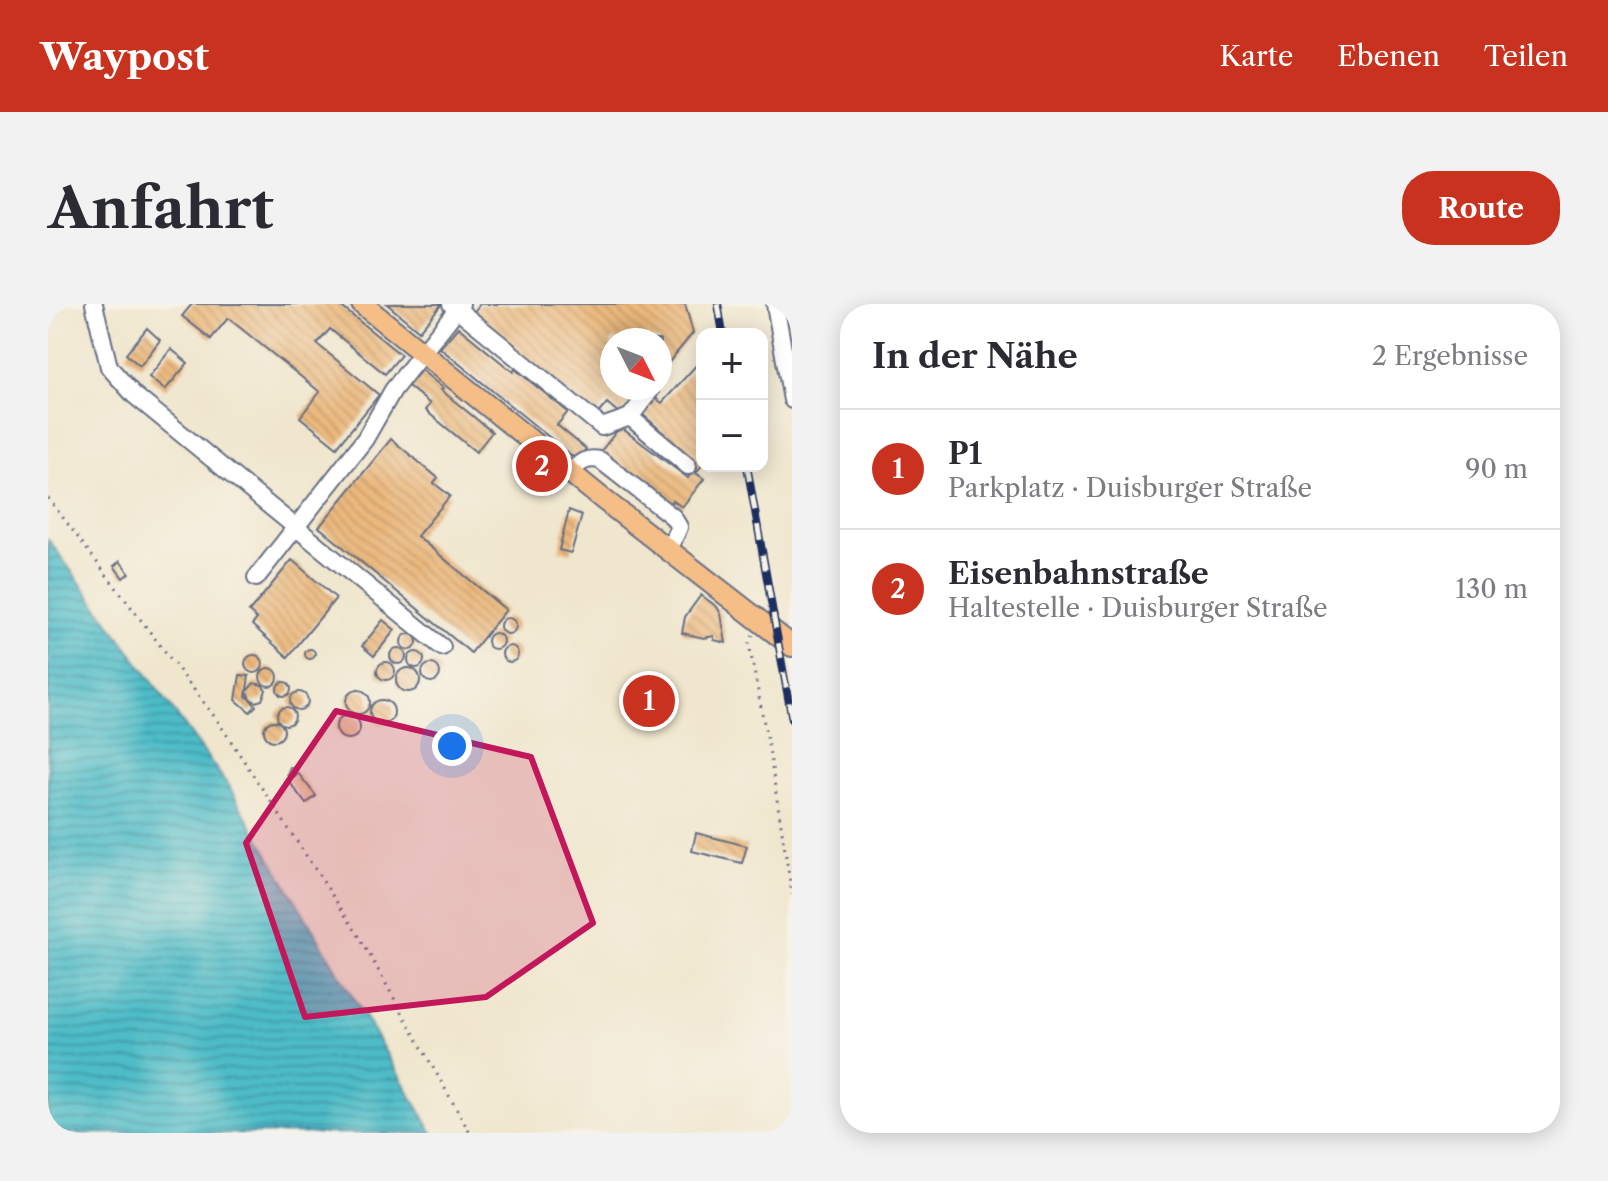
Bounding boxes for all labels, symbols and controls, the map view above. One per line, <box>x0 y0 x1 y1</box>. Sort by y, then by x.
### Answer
text: Waypost <box>40 33 209 80</box>
text: Karte <box>1219 39 1293 73</box>
text: Ebenen <box>1337 39 1440 73</box>
text: Teilen <box>1484 39 1568 73</box>
button: Route <box>1402 171 1560 245</box>
text: Anfahrt <box>48 174 274 243</box>
north arrow <box>600 328 672 400</box>
map controls <box>696 328 768 472</box>
button: + <box>696 328 768 400</box>
text: In der Nähe <box>872 335 1078 377</box>
text: 2 Ergebnisse <box>1372 340 1528 372</box>
button: − <box>696 400 768 472</box>
text: P1 <box>948 435 982 472</box>
pin: 2 <box>516 436 568 496</box>
text: 1 <box>892 453 904 485</box>
text: 90 m <box>1465 453 1528 485</box>
text: Parkplatz · Duisburger Straße <box>948 472 1312 504</box>
text: Eisenbahnstraße <box>948 555 1209 592</box>
text: 2 <box>890 573 906 605</box>
text: 130 m <box>1455 573 1528 605</box>
text: Haltestelle · Duisburger Straße <box>948 592 1328 624</box>
pin: 1 <box>623 671 675 731</box>
your location <box>432 726 472 766</box>

